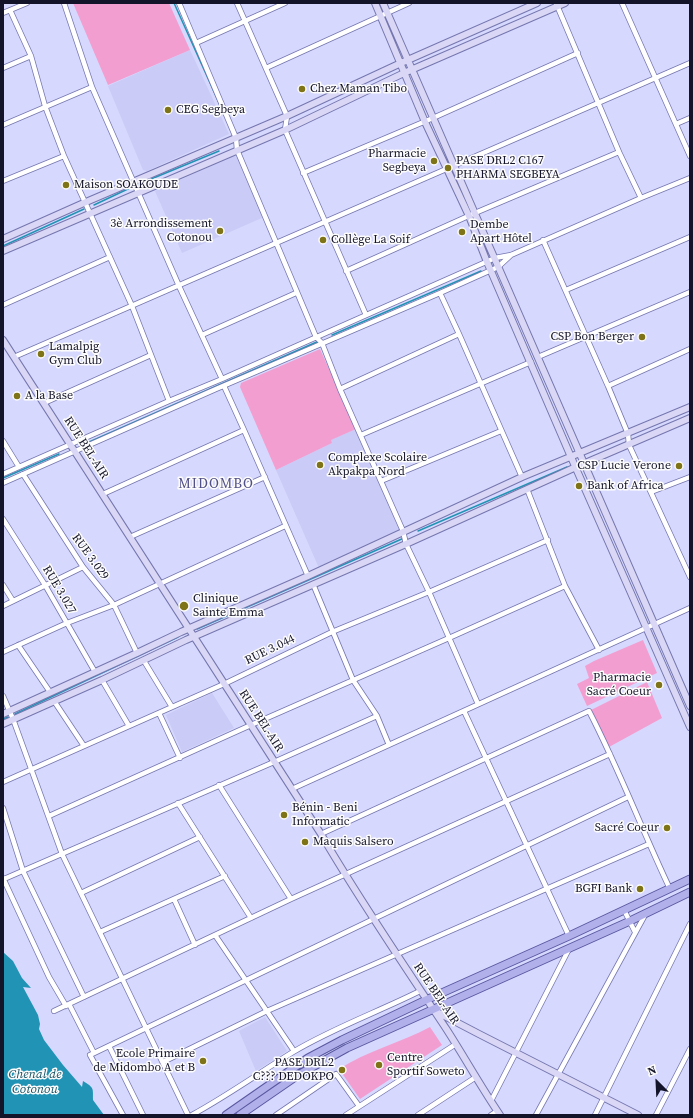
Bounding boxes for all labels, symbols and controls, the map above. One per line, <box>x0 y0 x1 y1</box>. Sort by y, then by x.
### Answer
place label: Chez Maman Tibo <box>310 82 407 96</box>
marker: Chez Maman Tibo <box>297 84 307 94</box>
place label: CEG Segbeya <box>176 103 245 117</box>
marker: CEG Segbeya <box>163 105 173 115</box>
place label: Pharmacie Segbeya <box>368 147 426 175</box>
place label: PASE DRL2 C167 PHARMA SEGBEYA <box>456 154 560 182</box>
marker: Pharmacie Segbeya <box>429 156 439 166</box>
marker: PASE DRL2 C167 PHARMA SEGBEYA <box>443 163 453 173</box>
place label: Maison SOAKOUDE <box>74 178 178 192</box>
marker: Maison SOAKOUDE <box>61 180 71 190</box>
place label: 3è Arrondissement Cotonou <box>110 217 212 245</box>
place label: Dembe Apart Hôtel <box>470 218 532 246</box>
marker: 3è Arrondissement Cotonou <box>215 226 225 236</box>
marker: Dembe Apart Hôtel <box>457 227 467 237</box>
place label: Collège La Soif <box>331 233 410 247</box>
marker: Collège La Soif <box>318 235 328 245</box>
place label: CSP Bon Berger <box>550 330 634 344</box>
marker: CSP Bon Berger <box>637 332 647 342</box>
place label: Lamalpig Gym Club <box>49 340 102 368</box>
marker: Lamalpig Gym Club <box>36 349 46 359</box>
place label: A la Base <box>25 389 73 403</box>
marker: A la Base <box>12 391 22 401</box>
street label: RUE BEL-AIR <box>61 414 111 482</box>
place label: Complexe Scolaire Akpakpa Nord <box>328 451 427 479</box>
place label: CSP Lucie Verone <box>577 459 671 473</box>
marker: Complexe Scolaire Akpakpa Nord <box>315 460 325 470</box>
marker: CSP Lucie Verone <box>674 461 684 471</box>
district label: MIDOMBO <box>178 476 254 492</box>
place label: Bank of Africa <box>587 479 664 493</box>
marker: Bank of Africa <box>574 481 584 491</box>
street label: RUE 3.029 <box>68 531 112 583</box>
street label: RUE 3.027 <box>39 563 79 617</box>
place label: Clinique Sainte Emma <box>193 592 264 620</box>
marker: Clinique Sainte Emma <box>178 600 190 612</box>
street label: RUE 3.044 <box>243 632 297 668</box>
place label: Pharmacie Sacré Coeur <box>587 671 651 699</box>
marker: Pharmacie Sacré Coeur <box>654 680 664 690</box>
street label: RUE BEL-AIR <box>236 687 286 755</box>
place label: Bénin - Beni Informatic <box>292 801 358 829</box>
marker: Bénin - Beni Informatic <box>279 810 289 820</box>
place label: Sacré Coeur <box>595 821 659 835</box>
marker: Sacré Coeur <box>662 823 672 833</box>
place label: Maquis Salsero <box>313 835 394 849</box>
marker: Maquis Salsero <box>300 837 310 847</box>
place label: BGFI Bank <box>575 882 632 896</box>
marker: BGFI Bank <box>635 884 645 894</box>
street label: RUE BEL-AIR <box>410 961 462 1027</box>
place label: Ecole Primaire de Midombo A et B <box>93 1047 195 1075</box>
place label: Centre Sportif Soweto <box>387 1051 465 1079</box>
marker: Ecole Primaire de Midombo A et B <box>198 1056 208 1066</box>
place label: PASE DRL2 C??? DEDOKPO <box>253 1056 334 1084</box>
marker: Centre Sportif Soweto <box>374 1060 384 1070</box>
north arrow <box>637 1062 677 1102</box>
text: N <box>645 1062 659 1079</box>
marker: PASE DRL2 C??? DEDOKPO <box>337 1065 347 1075</box>
water label: Chenal de Cotonou <box>9 1067 61 1098</box>

